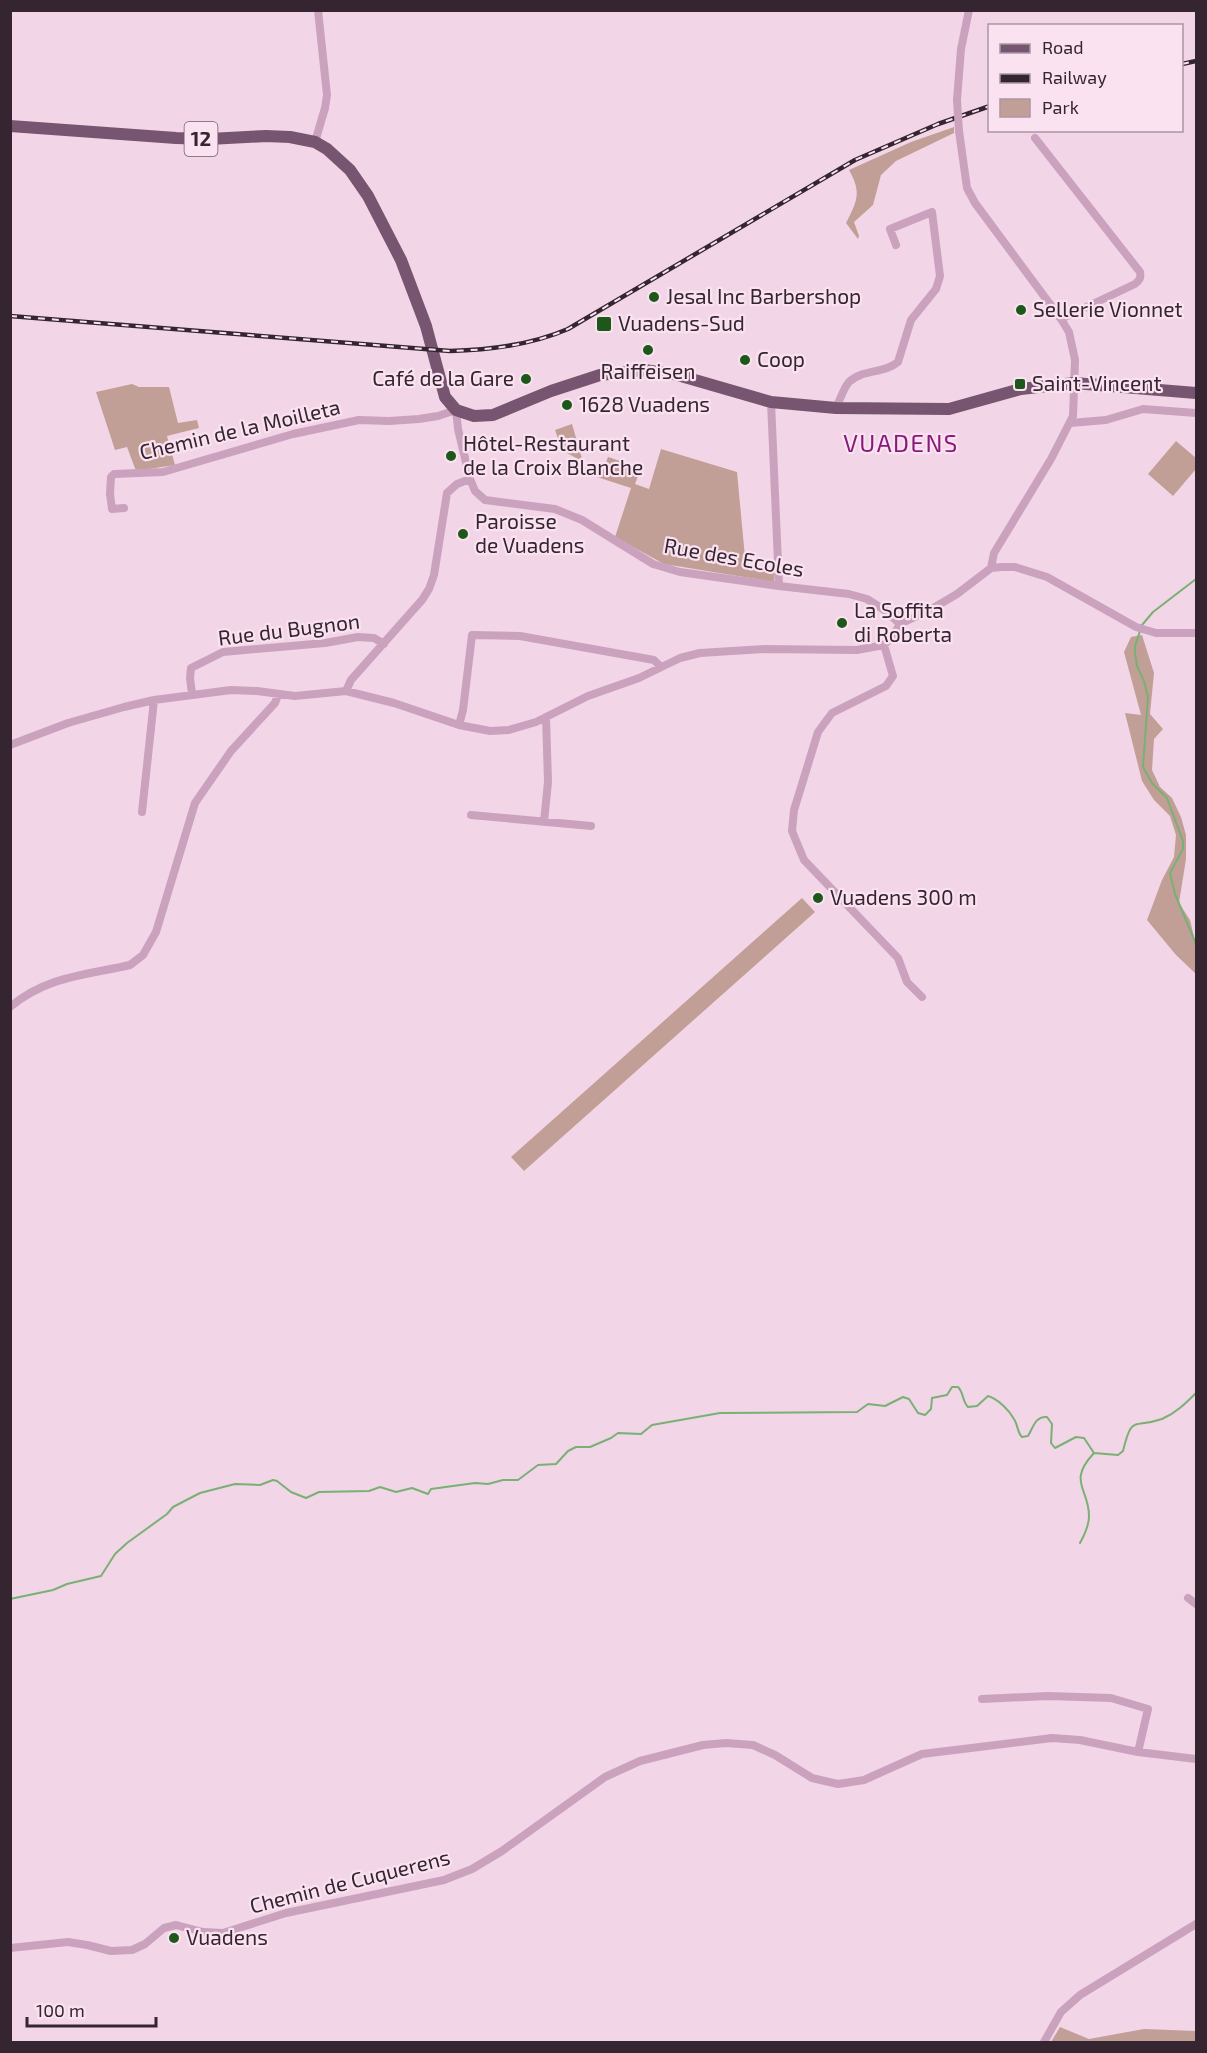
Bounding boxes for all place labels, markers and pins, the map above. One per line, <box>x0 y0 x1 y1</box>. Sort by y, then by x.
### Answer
place label: Jesal Inc Barbershop <box>666 283 861 308</box>
marker: Jesal Inc Barbershop <box>647 290 661 304</box>
place label: Sellerie Vionnet <box>1033 296 1183 321</box>
marker: Sellerie Vionnet <box>1014 303 1028 317</box>
place label: Vuadens-Sud <box>618 310 745 335</box>
marker: Vuadens-Sud <box>595 315 613 333</box>
marker: Raiffeisen <box>641 343 655 357</box>
place label: Coop <box>757 346 805 371</box>
marker: Coop <box>738 353 752 367</box>
place label: Raiffeisen <box>600 358 696 383</box>
place label: Café de la Gare <box>372 365 514 390</box>
place label: Saint-Vincent <box>1032 370 1161 395</box>
marker: Café de la Gare <box>519 372 533 386</box>
marker: Saint-Vincent <box>1013 377 1027 391</box>
place label: 1628 Vuadens <box>579 391 710 416</box>
marker: 1628 Vuadens <box>560 398 574 412</box>
place label: Hôtel-Restaurant de la Croix Blanche <box>463 430 643 479</box>
marker: Hôtel-Restaurant de la Croix Blanche <box>444 449 458 463</box>
place label: Paroisse de Vuadens <box>475 508 584 557</box>
marker: Paroisse de Vuadens <box>456 527 470 541</box>
place label: La Soffita di Roberta <box>854 597 952 646</box>
marker: La Soffita di Roberta <box>835 616 849 630</box>
place label: Vuadens 300 m <box>830 884 977 909</box>
marker: Vuadens 300 m <box>811 891 825 905</box>
place label: Vuadens <box>186 1924 268 1949</box>
marker: Vuadens <box>167 1931 181 1945</box>

